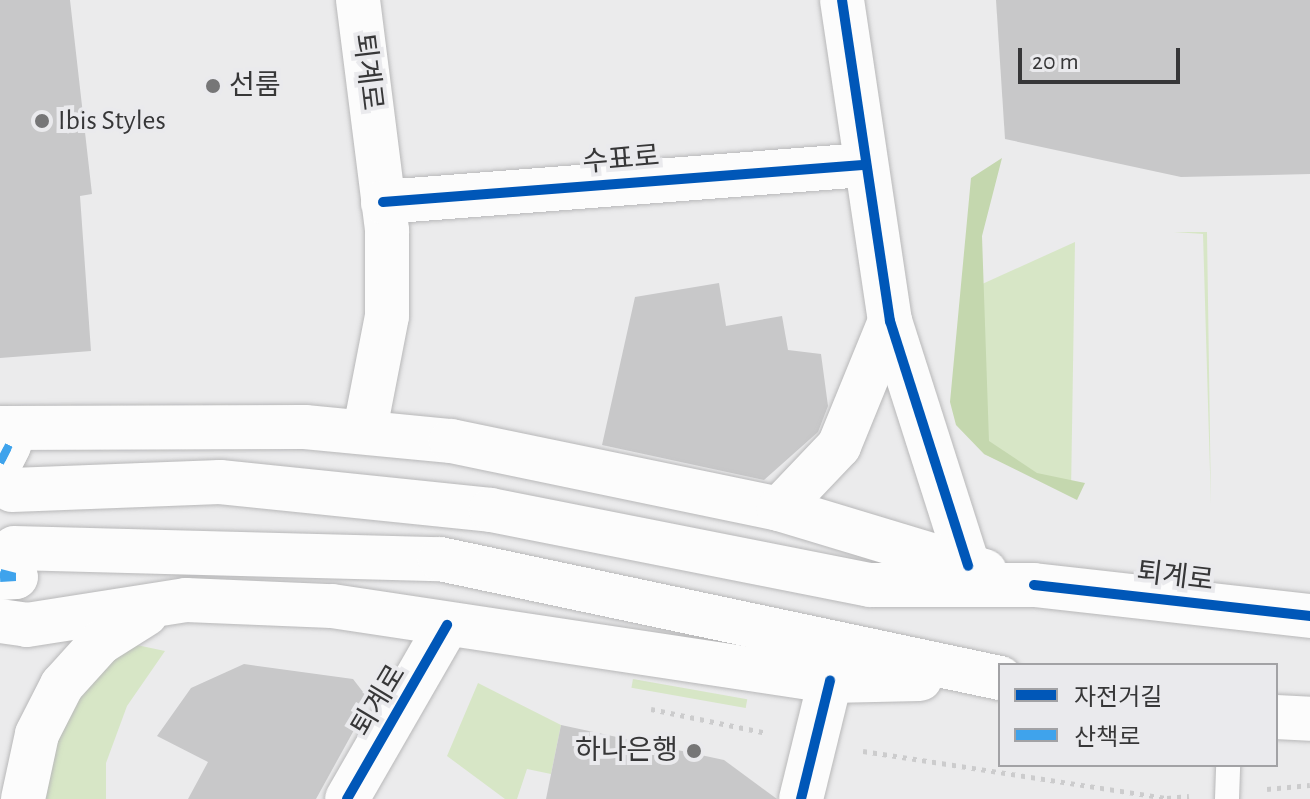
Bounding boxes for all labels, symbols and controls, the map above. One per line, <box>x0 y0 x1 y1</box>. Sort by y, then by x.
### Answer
street label: 퇴계로 <box>346 32 388 112</box>
scale bar <box>1022 32 1184 82</box>
text: 20 m <box>1032 50 1079 74</box>
place label: 선룸 <box>229 69 281 103</box>
marker: 선룸 <box>204 77 222 95</box>
place label: Ibis Styles <box>58 104 166 138</box>
marker: Ibis Styles <box>33 112 51 130</box>
street label: 수표로 <box>581 140 661 180</box>
street label: 퇴계로 <box>1135 556 1215 598</box>
street label: 퇴계로 <box>345 659 413 743</box>
legend <box>998 663 1278 767</box>
text: 자전거길 <box>1074 686 1162 710</box>
text: 산책로 <box>1074 726 1140 750</box>
place label: 하나은행 <box>575 734 678 768</box>
marker: 하나은행 <box>685 742 703 760</box>

